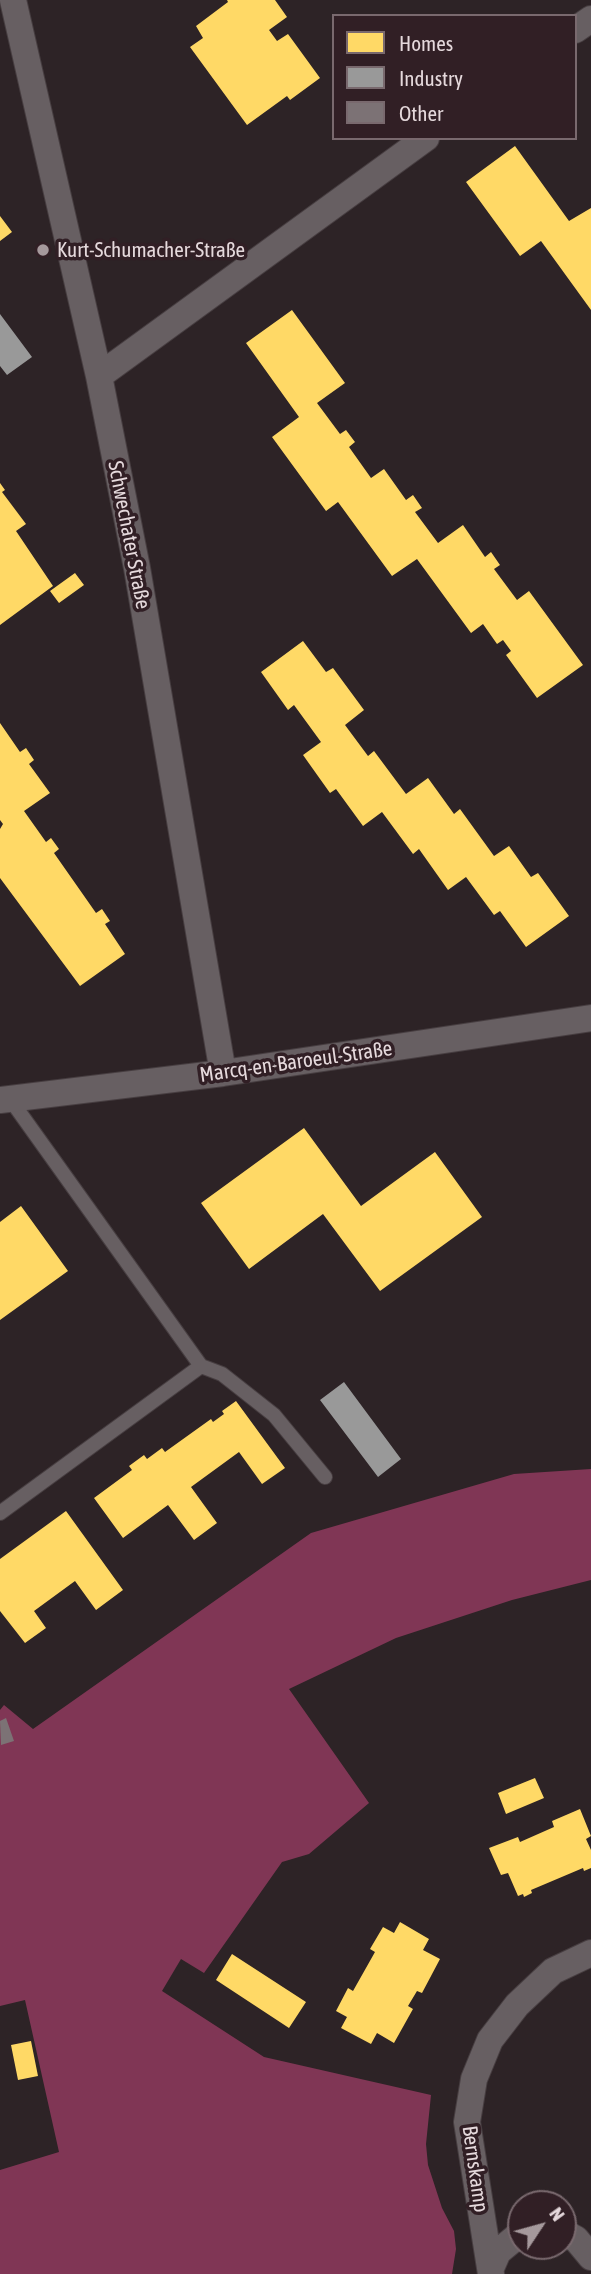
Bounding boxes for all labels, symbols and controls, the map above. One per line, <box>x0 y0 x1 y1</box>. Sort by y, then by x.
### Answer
legend <box>332 14 577 140</box>
text: Homes <box>399 31 453 55</box>
text: Industry <box>399 66 463 90</box>
text: Other <box>399 101 443 125</box>
place label: Kurt-Schumacher-Straße <box>57 237 245 263</box>
marker: Kurt-Schumacher-Straße <box>35 242 51 258</box>
street label: Schwechater Straße <box>102 459 156 611</box>
street label: Marcq-en-Baroeul-Straße <box>198 1036 394 1088</box>
street label: Bernskamp <box>456 2124 494 2214</box>
north arrow <box>507 2190 577 2260</box>
text: N <box>545 2203 570 2225</box>

